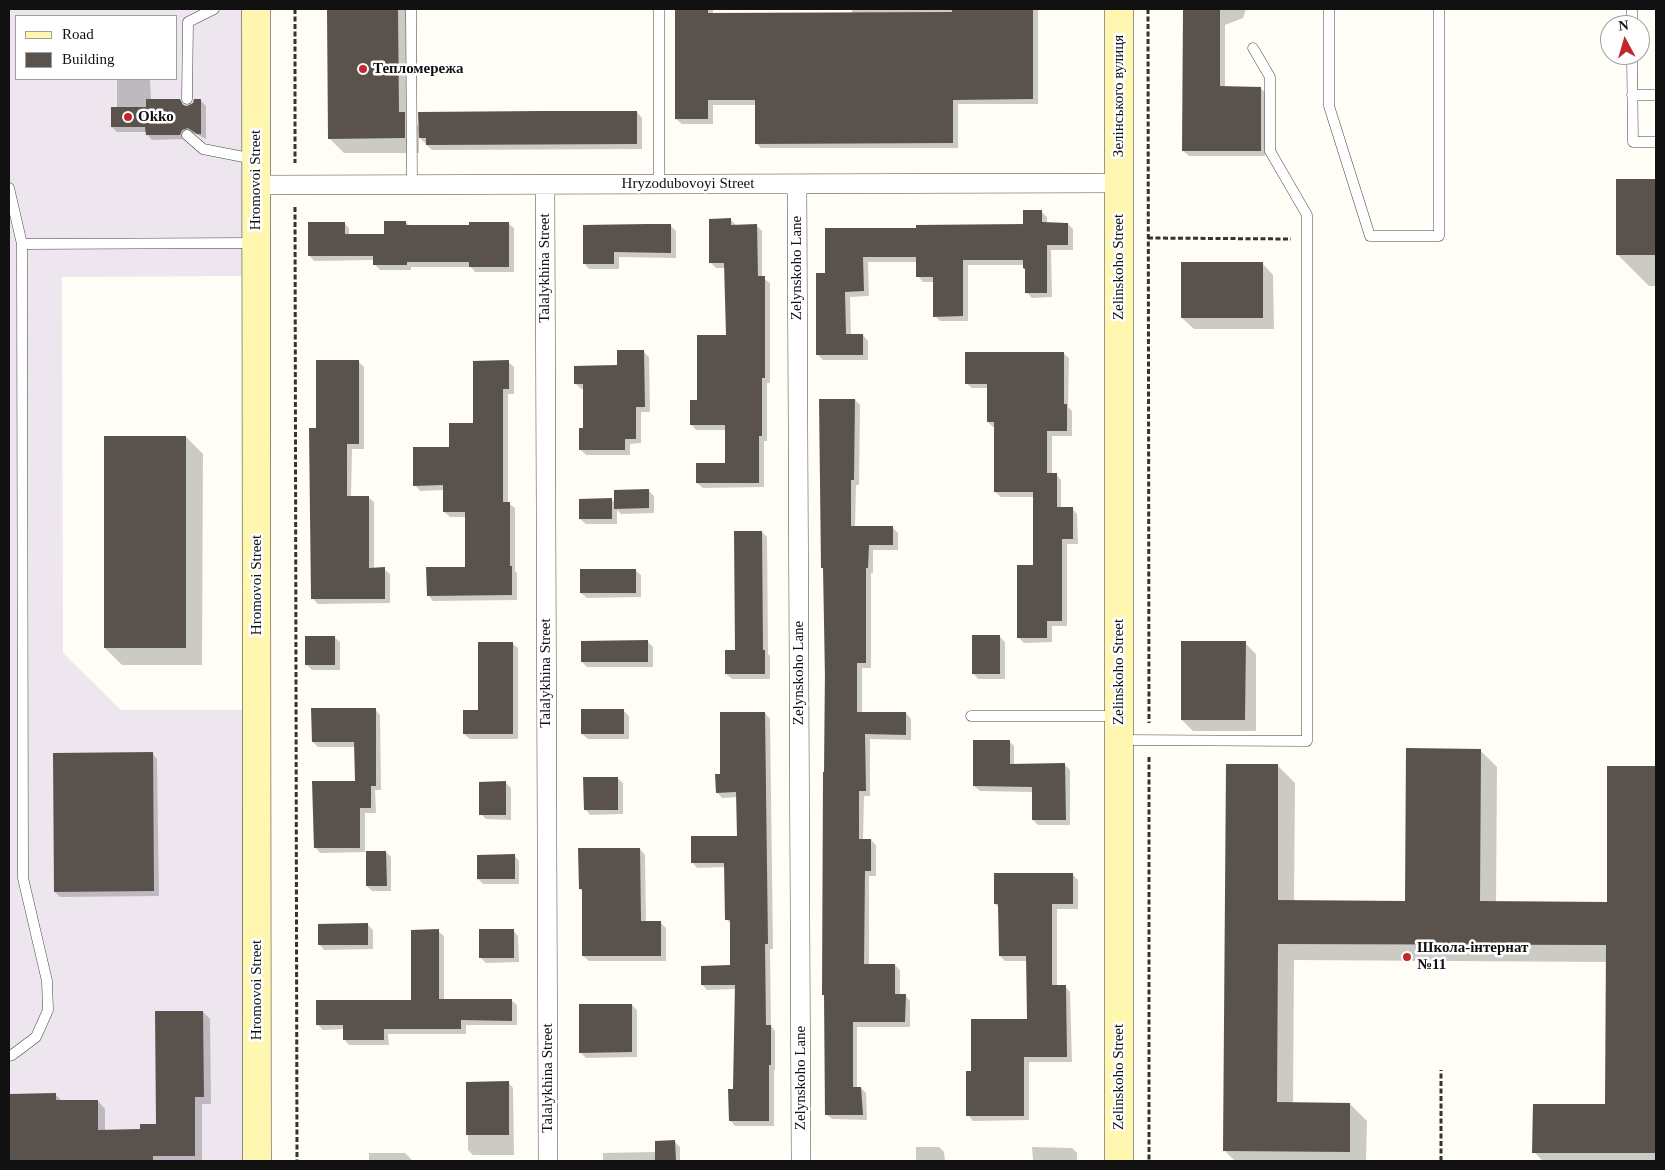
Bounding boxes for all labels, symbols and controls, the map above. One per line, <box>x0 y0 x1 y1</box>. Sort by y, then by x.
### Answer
legend <box>15 15 178 80</box>
north arrow <box>1600 15 1650 65</box>
text: N <box>1618 18 1629 34</box>
text: Road <box>62 26 94 42</box>
street label: Зелінського вулиця <box>1110 35 1128 157</box>
text: Building <box>62 51 115 67</box>
place label: Тепломережа <box>373 60 464 78</box>
marker: Тепломережа <box>357 63 369 75</box>
place label: Okko <box>138 108 174 126</box>
marker: Okko <box>122 111 134 123</box>
street label: Hromovoi Street <box>247 130 265 230</box>
street label: Hryzodubovoyi Street <box>622 175 754 193</box>
street label: Talalykhina Street <box>536 213 554 323</box>
street label: Zelinskoho Street <box>1110 214 1128 320</box>
street label: Zelynskoho Lane <box>788 216 806 320</box>
street label: Hromovoi Street <box>248 535 266 635</box>
street label: Talalykhina Street <box>537 618 555 728</box>
street label: Zelinskoho Street <box>1110 619 1128 725</box>
street label: Zelynskoho Lane <box>790 621 808 725</box>
place label: Школа-інтернат №11 <box>1417 939 1528 974</box>
street label: Hromovoi Street <box>248 940 266 1040</box>
marker: Школа-інтернат №11 <box>1401 951 1413 963</box>
street label: Talalykhina Street <box>539 1023 557 1133</box>
street label: Zelinskoho Street <box>1110 1024 1128 1130</box>
street label: Zelynskoho Lane <box>792 1026 810 1130</box>

